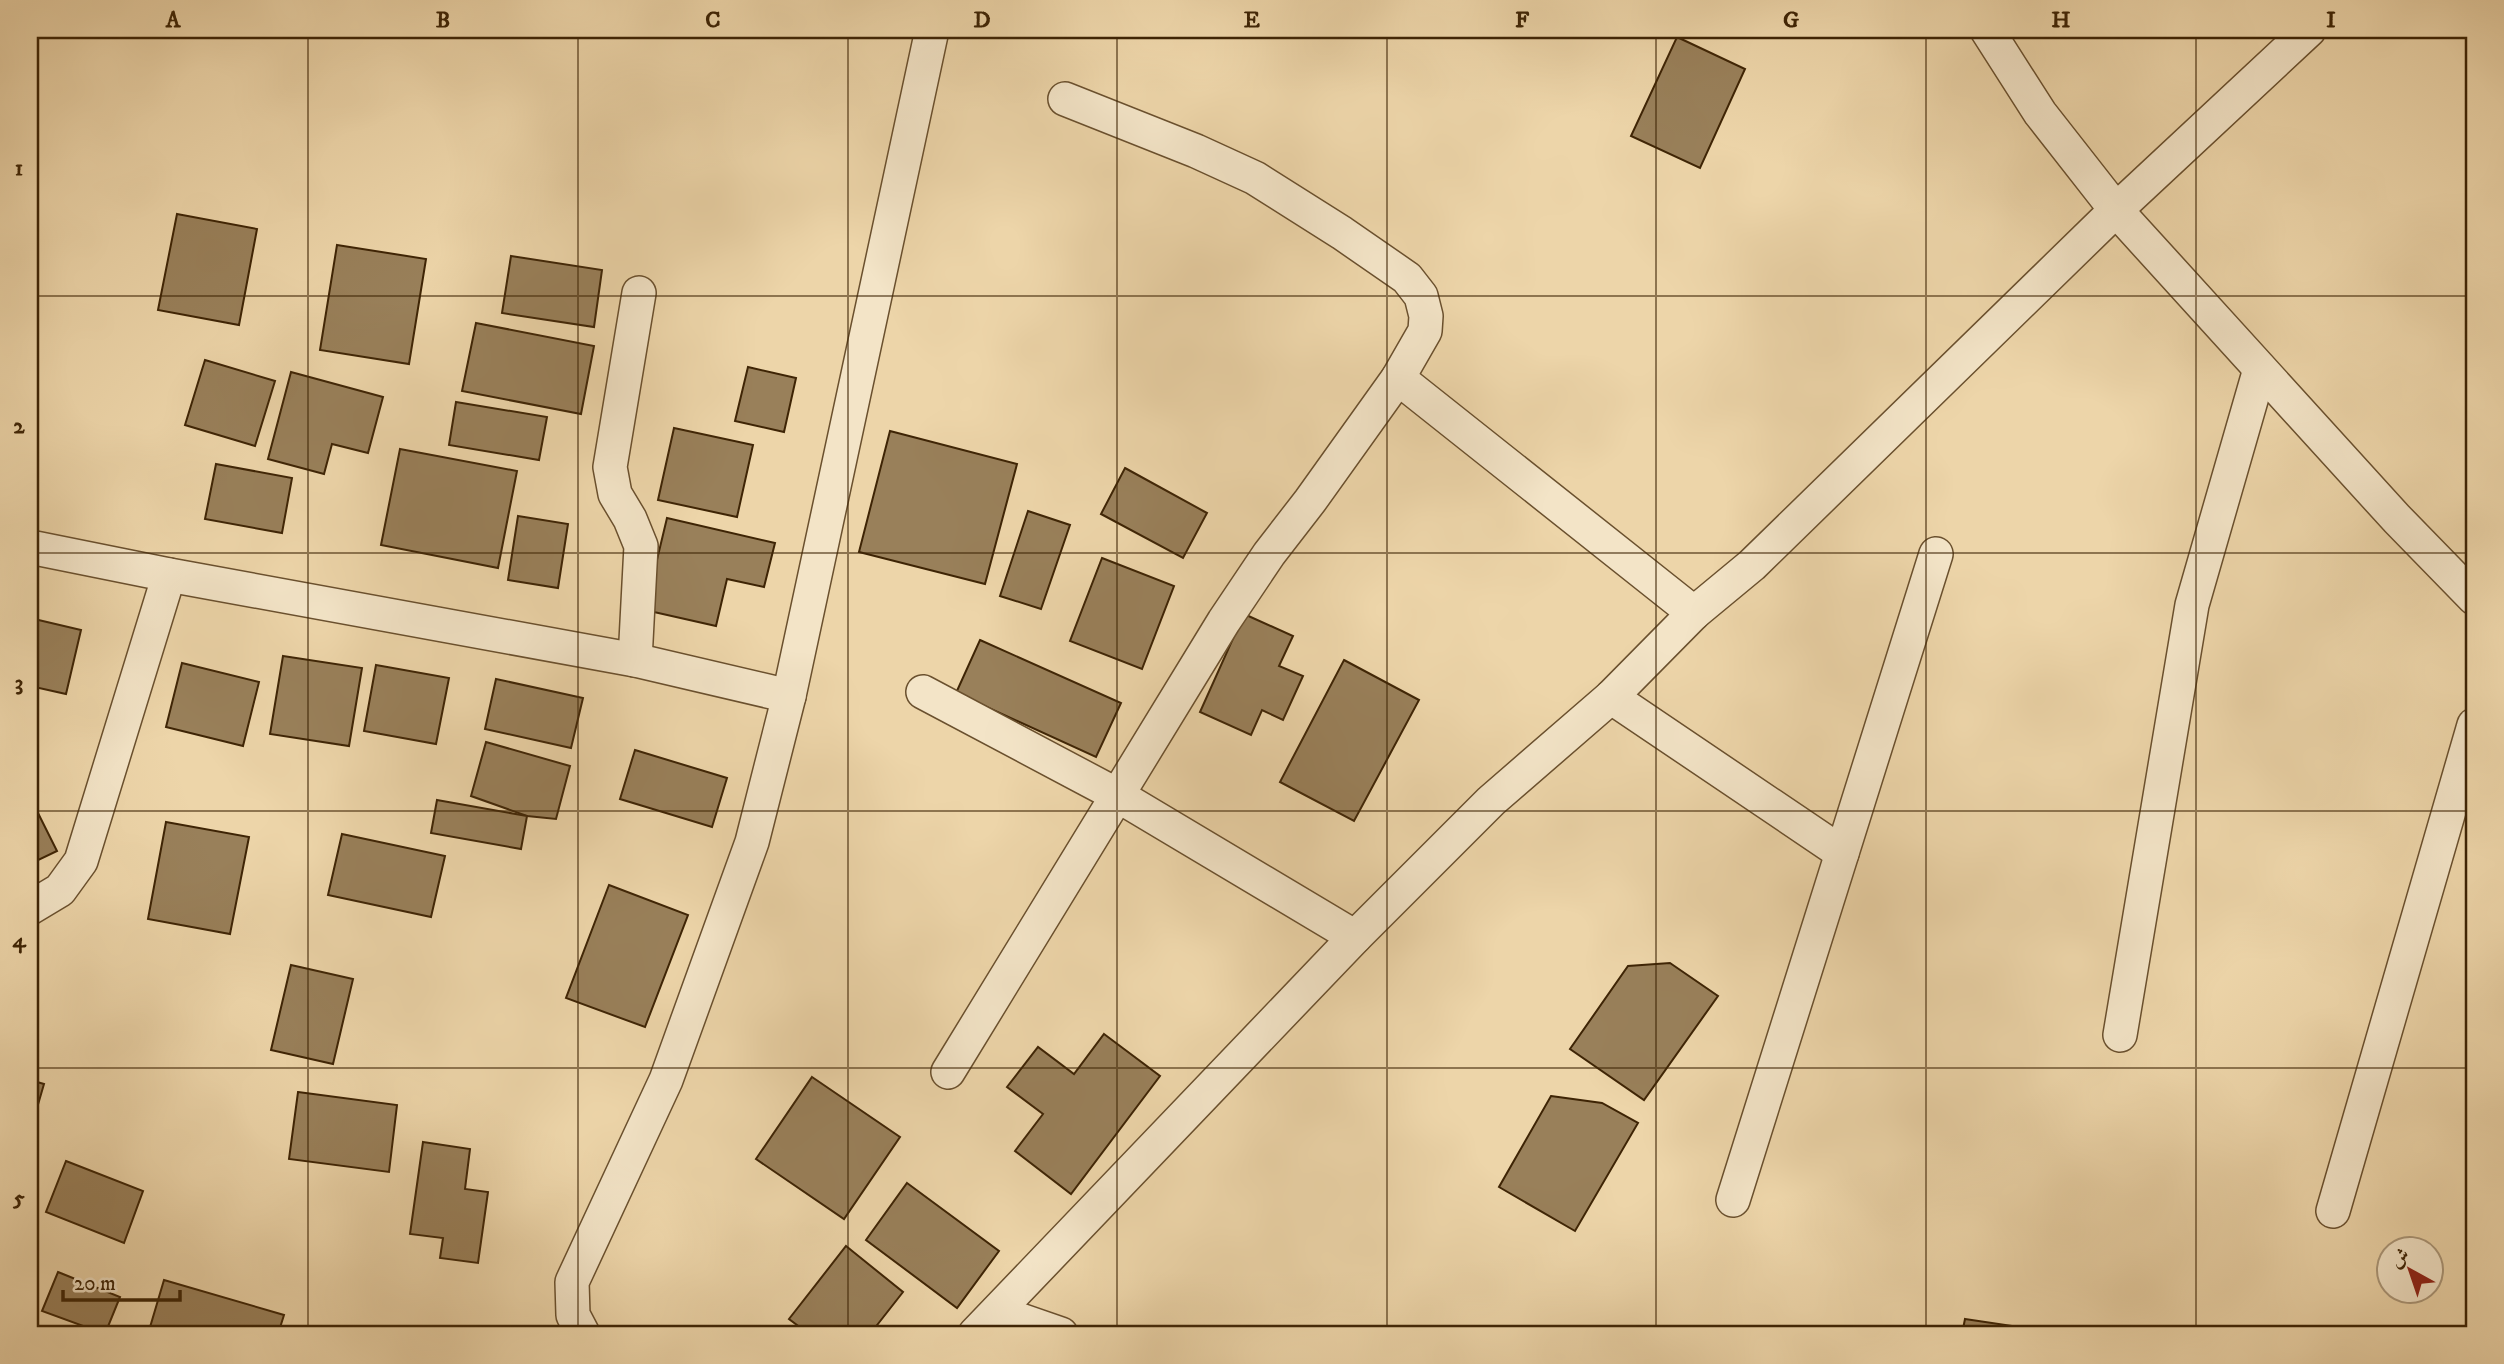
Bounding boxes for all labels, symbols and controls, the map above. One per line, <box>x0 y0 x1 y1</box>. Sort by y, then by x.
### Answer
text: A <box>165 6 182 35</box>
text: B <box>436 6 450 35</box>
text: C <box>705 6 721 35</box>
text: D <box>973 6 991 35</box>
text: E <box>1244 6 1260 35</box>
text: F <box>1515 6 1530 35</box>
text: G <box>1783 6 1799 35</box>
text: H <box>2051 6 2071 35</box>
text: I <box>2326 6 2336 35</box>
text: 1 <box>15 154 23 183</box>
text: 2 <box>13 412 25 441</box>
text: 3 <box>15 669 23 698</box>
text: 4 <box>12 926 27 955</box>
text: 5 <box>12 1184 25 1213</box>
north arrow <box>2374 1234 2444 1304</box>
text: ش <box>2385 1243 2415 1273</box>
scale bar <box>63 1259 180 1303</box>
text: 20 m <box>74 1271 116 1297</box>

